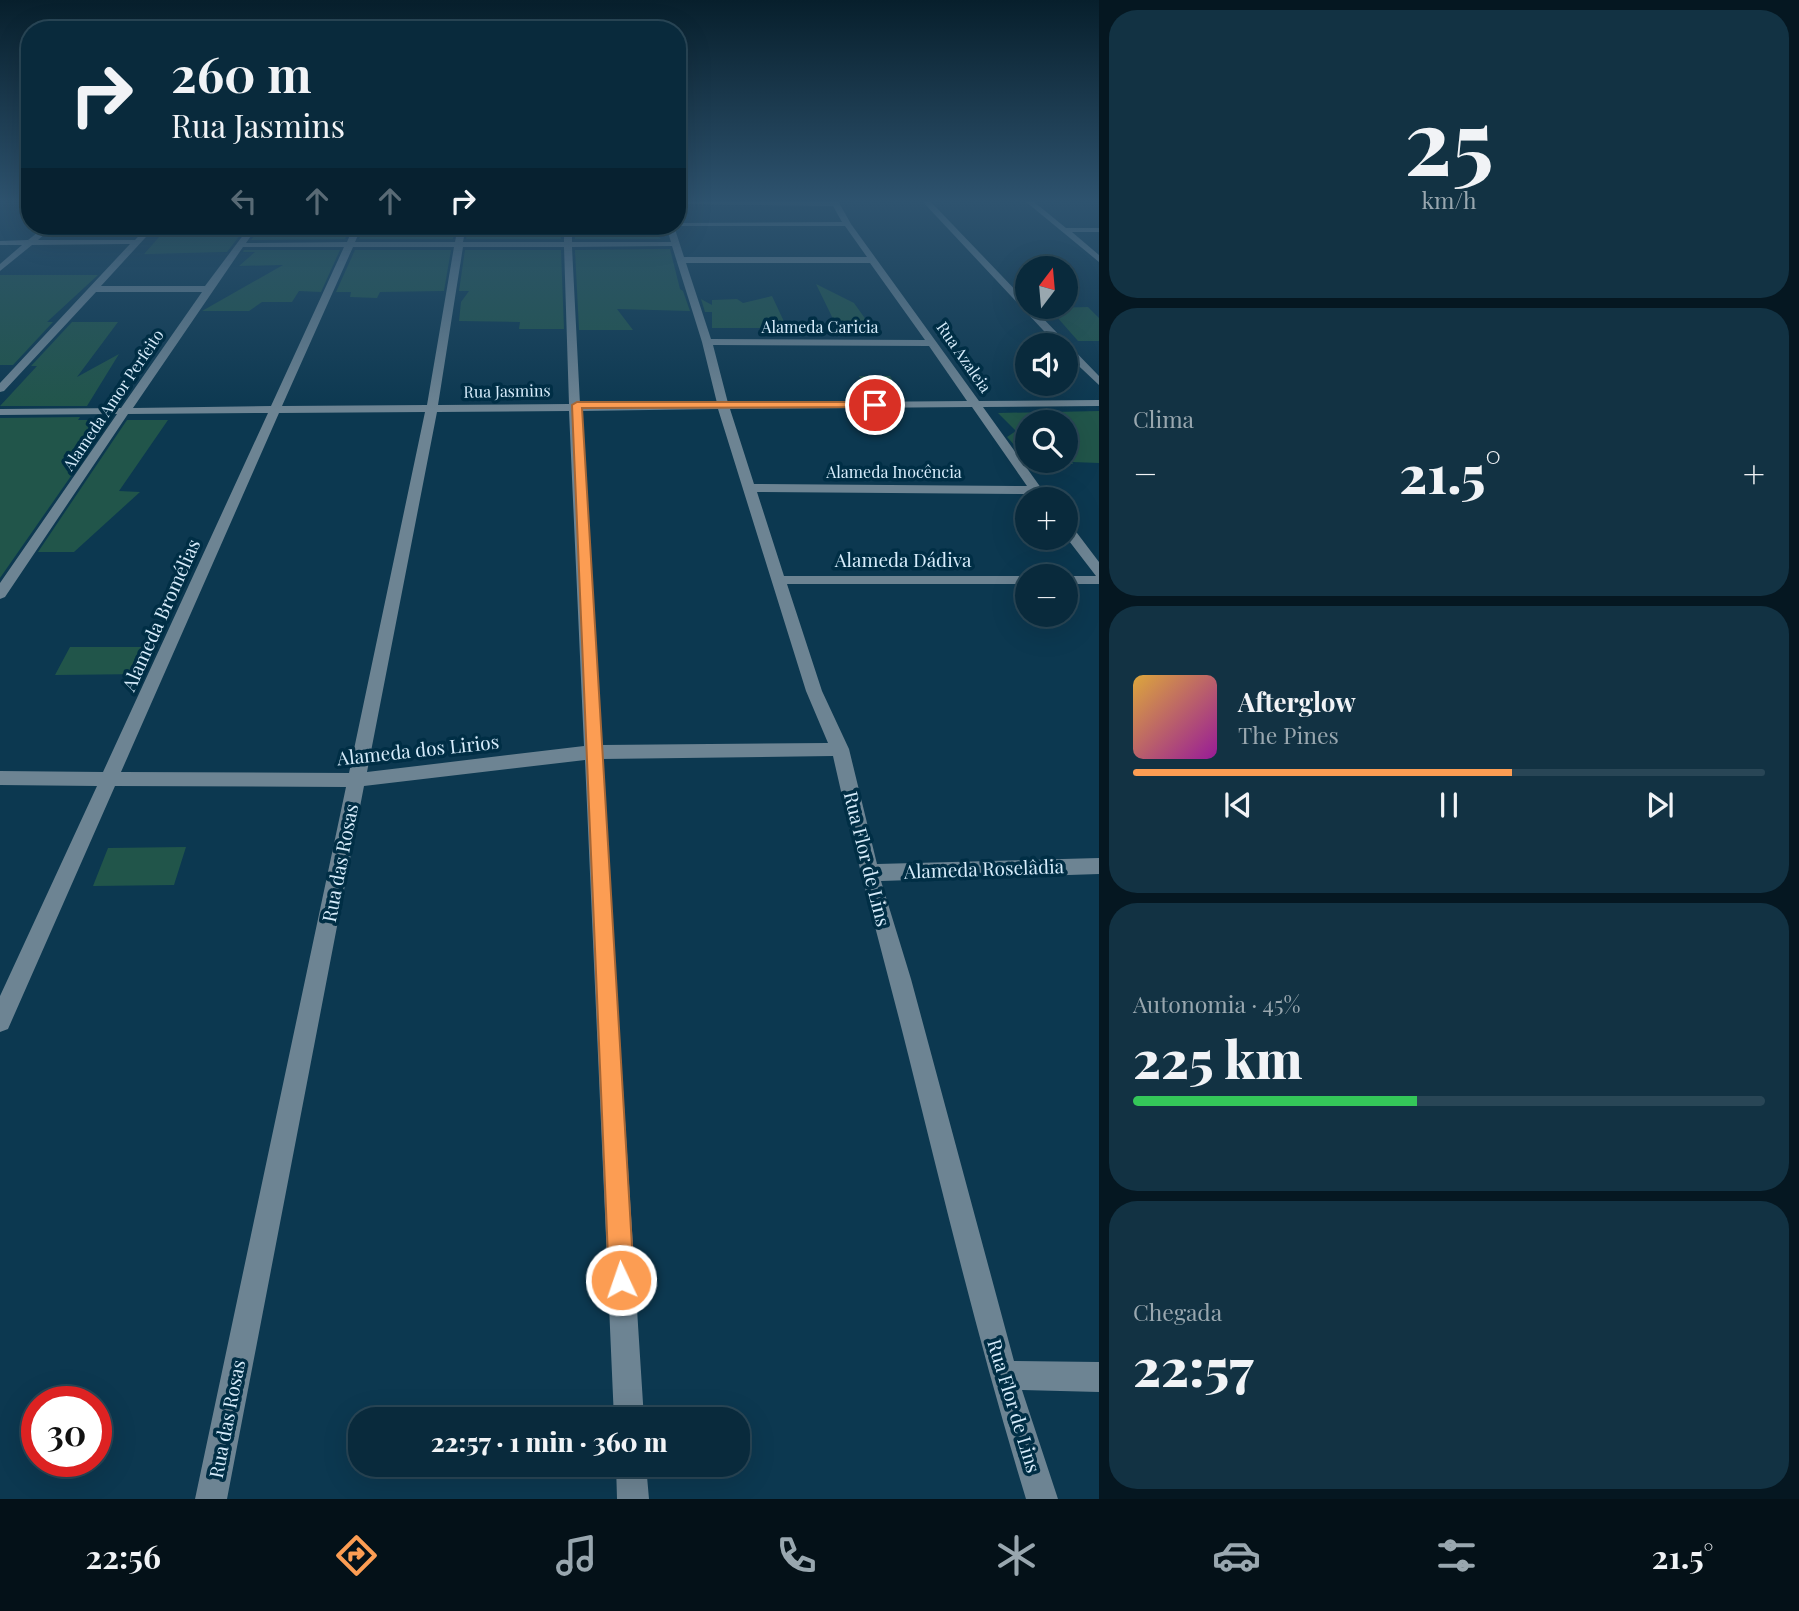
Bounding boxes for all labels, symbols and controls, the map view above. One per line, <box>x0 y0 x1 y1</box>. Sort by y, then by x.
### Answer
text: 260 m <box>171 40 311 105</box>
icon: right <box>56 49 147 140</box>
text: 25 <box>1404 78 1494 199</box>
text: Rua Jasmins <box>171 103 345 146</box>
icon: left <box>225 182 263 220</box>
icon: ahead <box>298 182 336 220</box>
icon: ahead <box>371 182 409 220</box>
icon: right <box>444 182 482 220</box>
text: km/h <box>1421 184 1477 215</box>
north arrow <box>1015 256 1078 318</box>
map controls <box>1015 256 1078 627</box>
street label: Alameda Caricia <box>760 316 879 337</box>
street label: Rua Azaleia <box>932 317 996 396</box>
street label: Alameda Amor Perfeito <box>57 325 168 475</box>
button: sound <box>1015 333 1078 396</box>
pin <box>845 375 905 435</box>
street label: Rua Jasmins <box>463 379 551 402</box>
icon: arrive <box>856 386 894 424</box>
text: Clima <box>1133 403 1194 434</box>
button: search <box>1015 410 1078 473</box>
text: 21.5° <box>1399 438 1501 507</box>
text: − <box>1133 447 1158 498</box>
text: + <box>1743 447 1765 498</box>
street label: Alameda Inocência <box>825 461 962 482</box>
button: + <box>1015 487 1078 550</box>
street label: Alameda Bromélias <box>114 534 205 696</box>
street label: Alameda Dádiva <box>834 546 972 572</box>
button: − <box>1015 564 1078 627</box>
text: Afterglow <box>1238 684 1356 719</box>
text: The Pines <box>1238 719 1339 750</box>
street label: Alameda dos Lirios <box>335 728 500 771</box>
icon: previous <box>1219 786 1257 824</box>
icon: pause <box>1430 786 1468 824</box>
icon: next <box>1641 786 1679 824</box>
street label: Rua Flor de Lins <box>839 788 897 929</box>
street label: Rua das Rosas <box>315 801 363 924</box>
street label: Alameda Roselâdia <box>902 852 1065 884</box>
text: Autonomia · 45% <box>1133 988 1301 1019</box>
text: 225 km <box>1133 1023 1303 1092</box>
position arrow <box>584 1243 658 1317</box>
text: Chegada <box>1133 1296 1222 1327</box>
text: 22:57 <box>1133 1331 1254 1400</box>
street label: Rua Flor de Lins <box>982 1336 1048 1476</box>
street label: Rua das Rosas <box>202 1357 250 1480</box>
speed limit sign: 30 <box>21 1386 112 1477</box>
text: 22:57 · 1 min · 360 m <box>431 1424 667 1459</box>
icon: directions <box>332 1531 381 1580</box>
icon: music <box>552 1531 601 1580</box>
icon: phone <box>772 1531 821 1580</box>
icon: climate <box>992 1531 1041 1580</box>
icon: car <box>1212 1531 1261 1580</box>
icon: filters <box>1432 1531 1481 1580</box>
text: 22:56 <box>85 1534 161 1577</box>
text: 21.5° <box>1652 1534 1713 1577</box>

